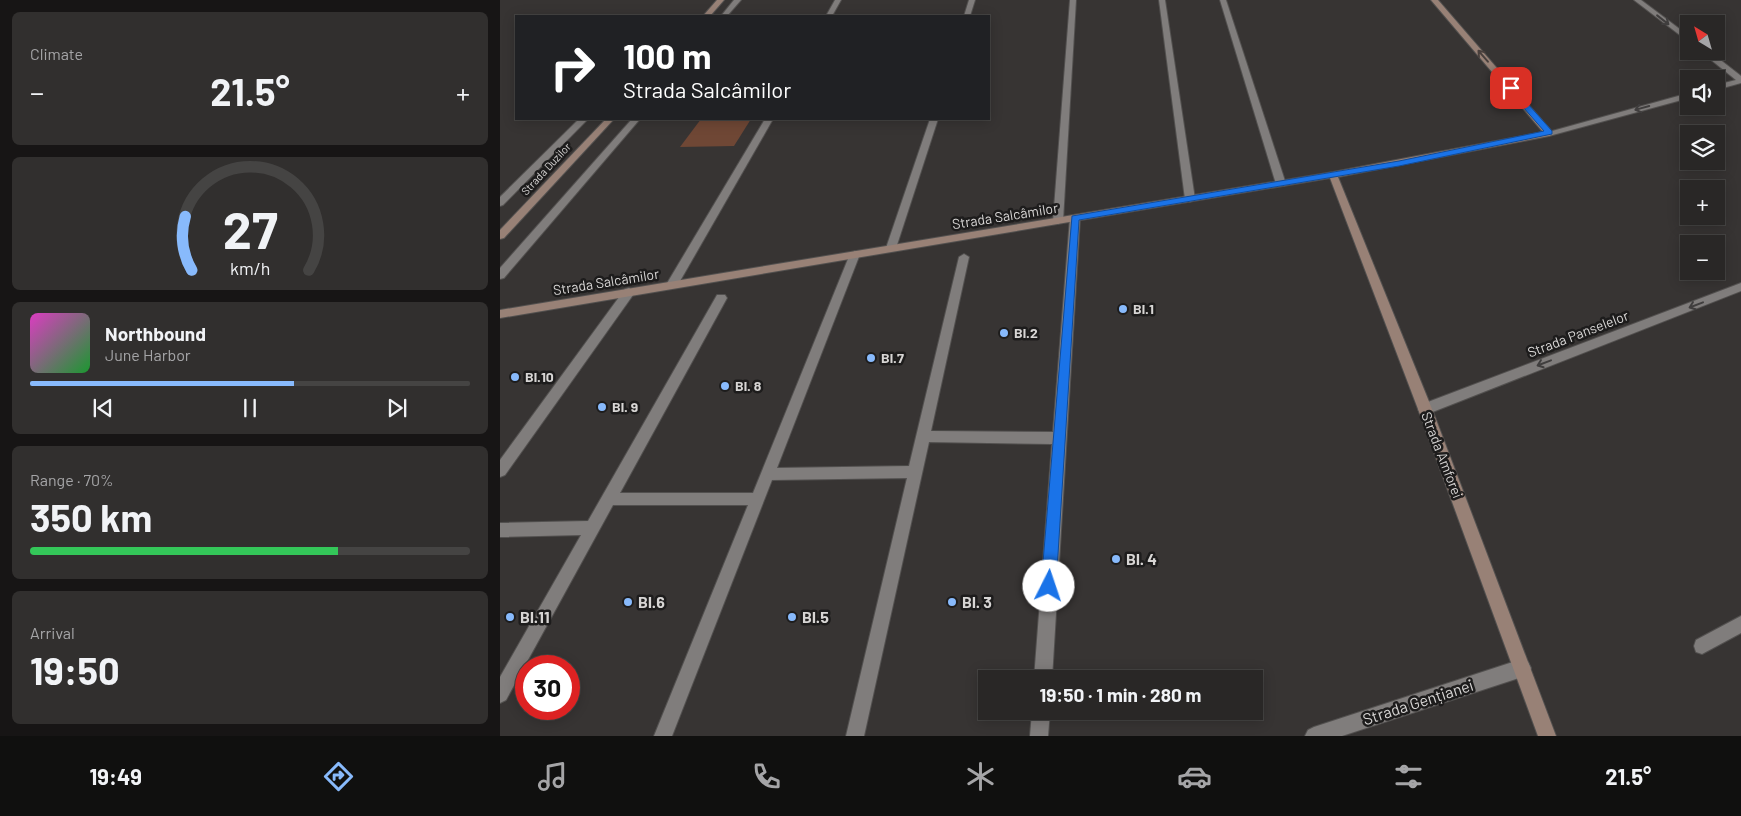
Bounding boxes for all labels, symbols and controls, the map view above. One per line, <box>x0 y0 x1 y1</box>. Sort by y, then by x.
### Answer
one-way arrow <box>1656 15 1670 25</box>
north arrow <box>1680 15 1725 60</box>
map controls <box>1680 15 1725 280</box>
text: 100 m <box>623 34 712 76</box>
icon: right <box>540 35 605 100</box>
text: Climate <box>30 44 83 63</box>
one-way arrow <box>1477 50 1488 63</box>
pin <box>1490 67 1532 109</box>
text: 21.5° <box>210 68 290 114</box>
button: sound <box>1680 70 1725 115</box>
icon: arrive <box>1497 74 1525 102</box>
text: − <box>30 75 44 109</box>
text: + <box>456 75 470 109</box>
text: Strada Salcâmilor <box>623 76 791 102</box>
one-way arrow <box>1634 104 1650 113</box>
button: layers <box>1680 125 1725 170</box>
street label: Strada Duzilor <box>518 140 573 197</box>
button: + <box>1680 180 1725 225</box>
text: 27 <box>223 197 278 259</box>
street label: Strada Salcâmilor <box>951 199 1059 232</box>
button: − <box>1680 235 1725 280</box>
text: km/h <box>230 257 270 279</box>
street label: Strada Salcâmilor <box>552 265 660 298</box>
place label: Bl.1 <box>1133 300 1154 317</box>
one-way arrow <box>1688 301 1704 310</box>
marker: Bl.1 <box>1117 303 1129 315</box>
street label: Strada Panselelor <box>1525 306 1631 361</box>
text: Northbound <box>105 322 206 345</box>
place label: Bl.2 <box>1014 324 1038 341</box>
marker: Bl.2 <box>998 327 1010 339</box>
text: June Harbor <box>105 345 191 364</box>
place label: Bl.7 <box>881 349 904 366</box>
marker: Bl.7 <box>865 352 877 364</box>
one-way arrow <box>1537 359 1552 369</box>
place label: Bl.10 <box>525 368 554 385</box>
marker: Bl.10 <box>509 371 521 383</box>
place label: Bl. 8 <box>735 377 762 394</box>
marker: Bl. 8 <box>719 380 731 392</box>
icon: previous <box>89 394 117 422</box>
icon: pause <box>236 394 264 422</box>
icon: next <box>383 394 411 422</box>
place label: Bl. 9 <box>612 398 638 415</box>
marker: Bl. 9 <box>596 401 608 413</box>
street label: Strada Amforei <box>1418 409 1467 500</box>
text: Range · 70% <box>30 470 114 489</box>
text: 350 km <box>30 494 152 540</box>
place label: Bl. 4 <box>1126 549 1157 568</box>
marker: Bl. 4 <box>1110 553 1122 565</box>
position arrow <box>1022 559 1074 611</box>
place label: Bl.6 <box>638 592 665 611</box>
place label: Bl. 3 <box>962 592 992 611</box>
marker: Bl.6 <box>622 596 634 608</box>
marker: Bl. 3 <box>946 596 958 608</box>
place label: Bl.11 <box>520 607 550 626</box>
place label: Bl.5 <box>802 607 829 626</box>
marker: Bl.11 <box>504 611 516 623</box>
marker: Bl.5 <box>786 611 798 623</box>
text: Arrival <box>30 623 75 642</box>
text: 19:50 <box>30 647 120 693</box>
speed limit sign: 30 <box>515 655 580 720</box>
street label: Strada Gențianei <box>1360 675 1476 728</box>
text: 19:50 · 1 min · 280 m <box>1040 683 1201 706</box>
icon: directions <box>321 759 356 794</box>
icon: music <box>535 759 570 794</box>
icon: phone <box>749 759 784 794</box>
icon: climate <box>963 759 998 794</box>
icon: car <box>1177 759 1212 794</box>
icon: filters <box>1391 759 1426 794</box>
text: 19:49 <box>90 763 142 789</box>
text: 21.5° <box>1605 763 1651 789</box>

